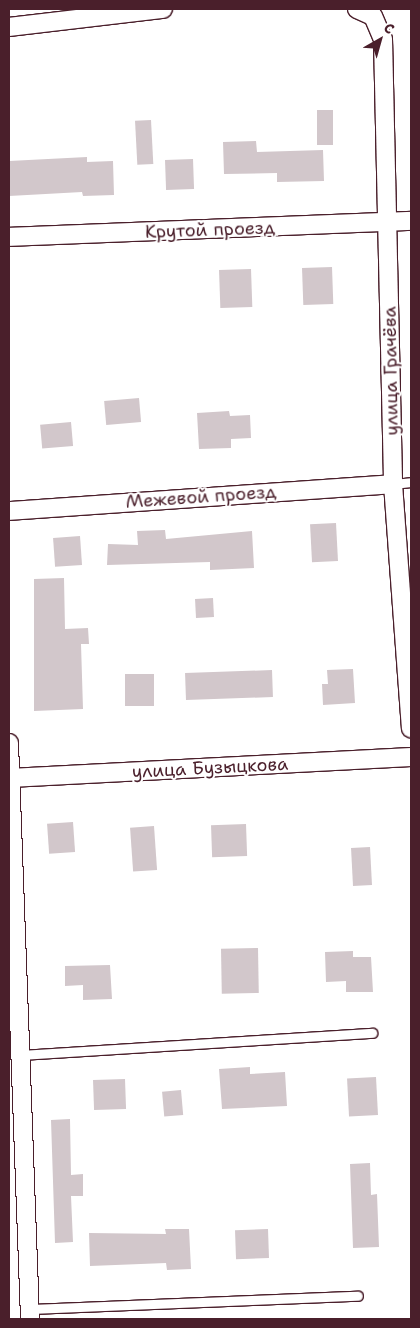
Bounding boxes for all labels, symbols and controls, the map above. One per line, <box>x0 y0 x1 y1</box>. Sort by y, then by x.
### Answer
north arrow <box>355 15 405 65</box>
text: С <box>380 18 398 38</box>
street label: Крутой проезд <box>145 217 275 243</box>
street label: улица Грачёва <box>379 306 403 436</box>
street label: Межевой проезд <box>125 481 277 513</box>
street label: улица Бузыцкова <box>131 753 289 783</box>

